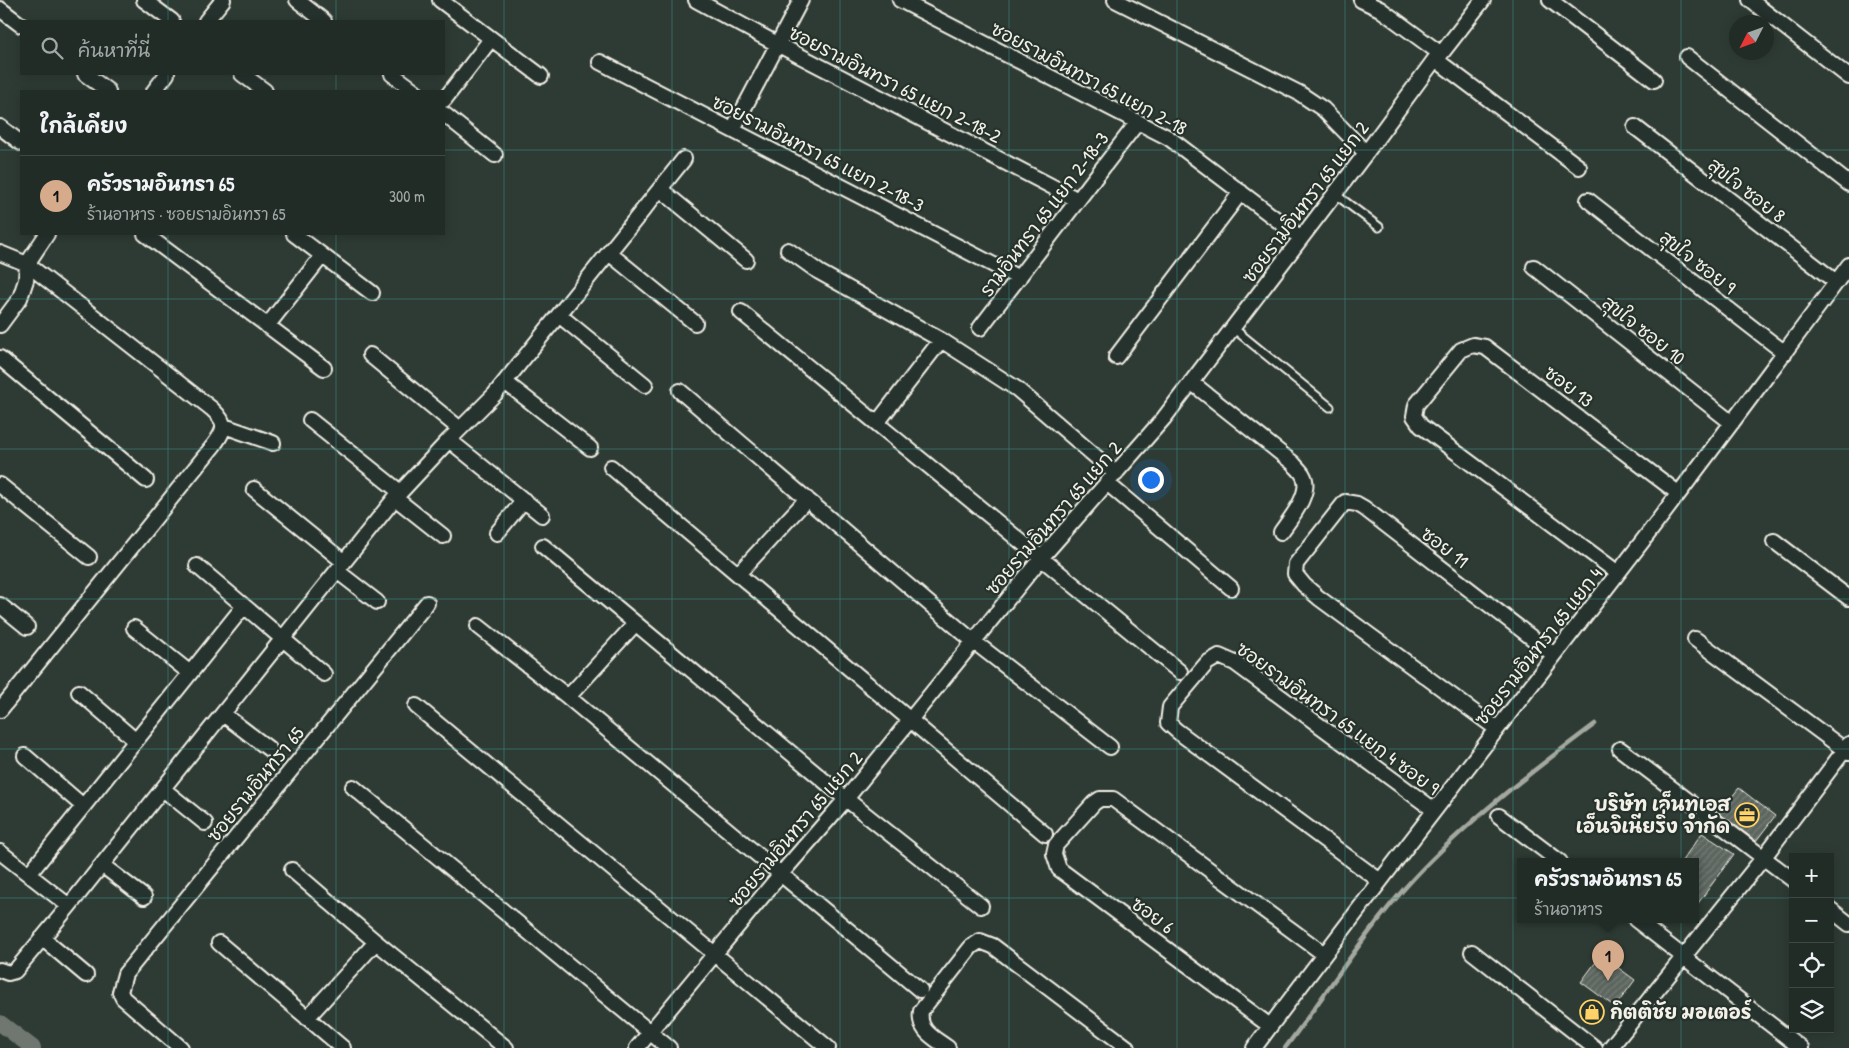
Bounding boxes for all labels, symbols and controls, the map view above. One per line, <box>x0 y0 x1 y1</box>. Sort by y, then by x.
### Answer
street label: ซอยรามอินทรา 65 แยก 2-18 <box>986 15 1192 141</box>
north arrow <box>1729 15 1774 60</box>
street label: ซอยรามอินทรา 65 แยก 2-18-2 <box>784 19 1006 149</box>
search box <box>20 20 445 75</box>
icon: search <box>38 34 66 62</box>
text: ค้นหาที่นี่ <box>78 37 150 63</box>
street label: ซอยรามอินทรา 65 แยก 2-18-3 <box>707 88 929 218</box>
text: ใกล้เคียง <box>40 111 127 140</box>
street label: ซอยรามอินทรา 65 แยก 2 <box>1236 116 1374 288</box>
street label: รามอินทรา 65 แยก 2-18-3 <box>974 126 1114 302</box>
street label: สุขใจ ซอย 8 <box>1702 152 1791 230</box>
text: ครัวรามอินทรา 65 <box>87 171 234 197</box>
text: 1 <box>53 185 59 207</box>
text: 300 m <box>389 185 425 207</box>
text: ร้านอาหาร · ซอยรามอินทรา 65 <box>87 203 285 225</box>
street label: สุขใจ ซอย 9 <box>1653 224 1742 302</box>
street label: สุขใจ ซอย 10 <box>1596 289 1691 372</box>
street label: ซอย 13 <box>1539 359 1599 413</box>
street label: ซอยรามอินทรา 65 แยก 2 <box>979 435 1127 600</box>
your location <box>1138 467 1164 493</box>
street label: ซอย 11 <box>1416 520 1474 574</box>
street label: ซอยรามอินทรา 65 แยก 4 <box>1468 561 1608 731</box>
street label: ซอยรามอินทรา 65 แยก 4 ซอย 9 <box>1231 635 1445 801</box>
street label: ซอยรามอินทรา 65 <box>200 721 310 847</box>
street label: ซอยรามอินทรา 65 แยก 2 <box>722 746 868 912</box>
place label: บริษัท เอ็นทูเอส เอ็นจิเนียริ่ง จำกัด <box>1576 790 1732 839</box>
office icon: บริษัท เอ็นทูเอส เอ็นจิเนียริ่ง จำกัด <box>1734 802 1760 828</box>
map controls <box>1789 853 1834 1033</box>
button: + <box>1789 853 1834 898</box>
popup <box>1517 858 1699 923</box>
text: ครัวรามอินทรา 65 <box>1534 866 1682 892</box>
street label: ซอย 6 <box>1126 890 1180 940</box>
text: ร้านอาหาร <box>1534 898 1603 920</box>
button: − <box>1789 898 1834 943</box>
pin: 1 <box>1592 940 1624 981</box>
button: locate <box>1789 943 1834 988</box>
button: layers <box>1789 988 1834 1033</box>
shop icon: กิตติชัย มอเตอร์ <box>1579 999 1605 1025</box>
place label: กิตติชัย มอเตอร์ <box>1610 999 1752 1025</box>

